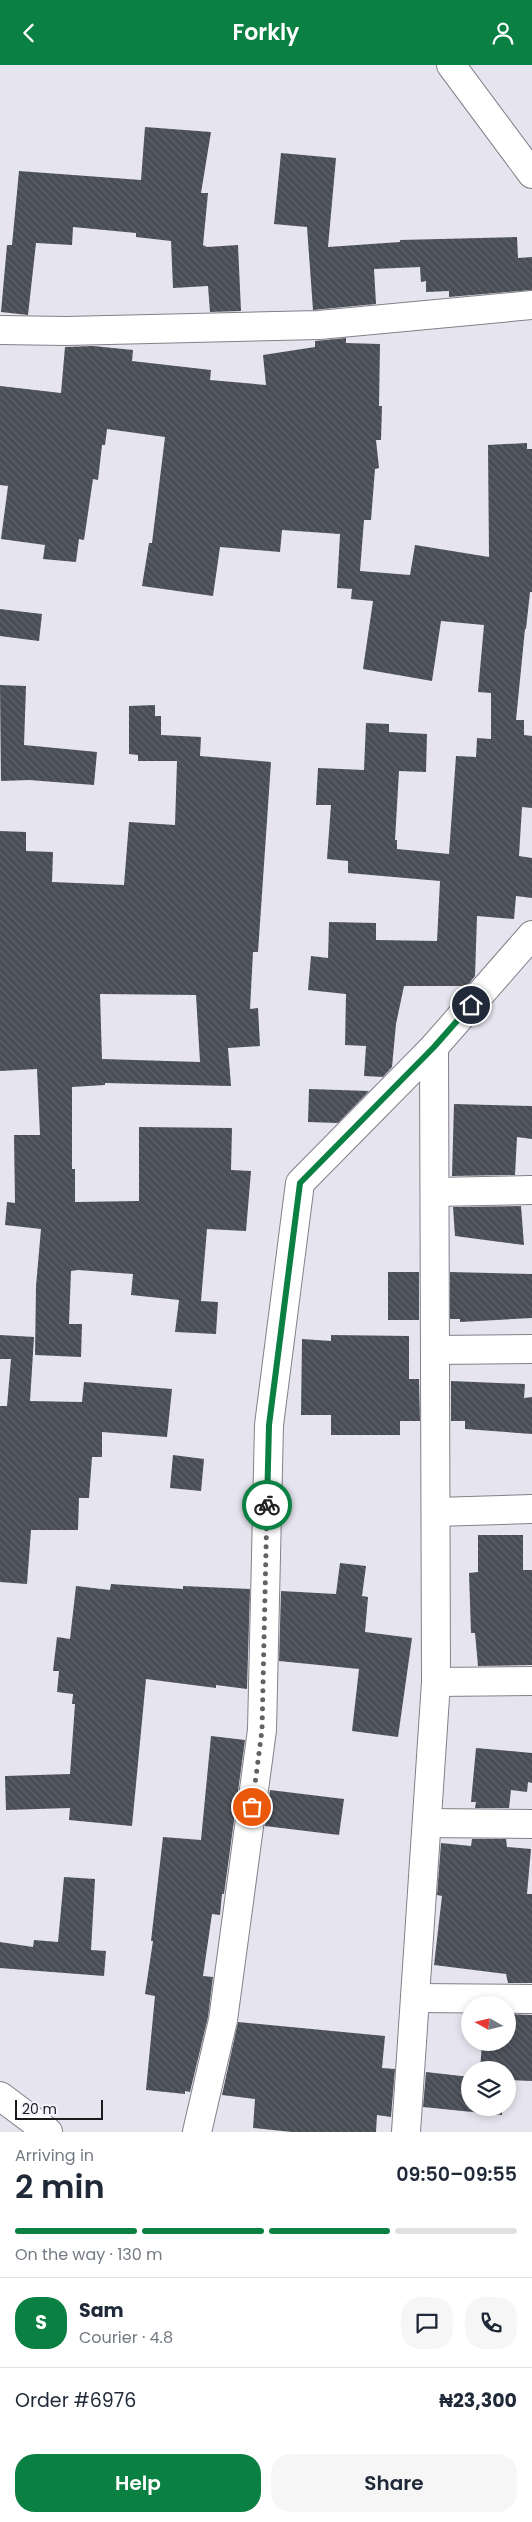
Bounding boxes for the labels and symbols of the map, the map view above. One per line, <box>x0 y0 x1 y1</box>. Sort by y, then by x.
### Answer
pin <box>450 984 492 1026</box>
courier <box>242 1480 292 1530</box>
pin <box>231 1786 273 1828</box>
north arrow <box>461 1996 516 2051</box>
scale bar <box>15 2097 102 2120</box>

